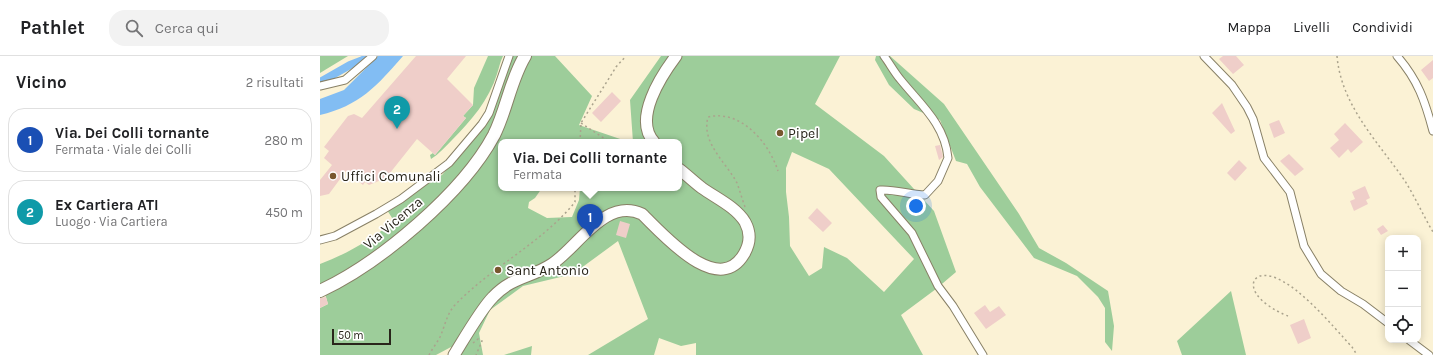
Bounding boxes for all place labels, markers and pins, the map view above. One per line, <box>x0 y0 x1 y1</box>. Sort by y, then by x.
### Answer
pin: 2 <box>384 96 410 129</box>
place label: Pipel <box>788 125 819 142</box>
marker: Pipel <box>775 128 785 138</box>
place label: Uffici Comunali <box>341 168 441 185</box>
marker: Uffici Comunali <box>328 171 338 181</box>
pin: 1 <box>577 204 603 237</box>
place label: Sant Antonio <box>506 262 589 279</box>
marker: Sant Antonio <box>493 265 503 275</box>

